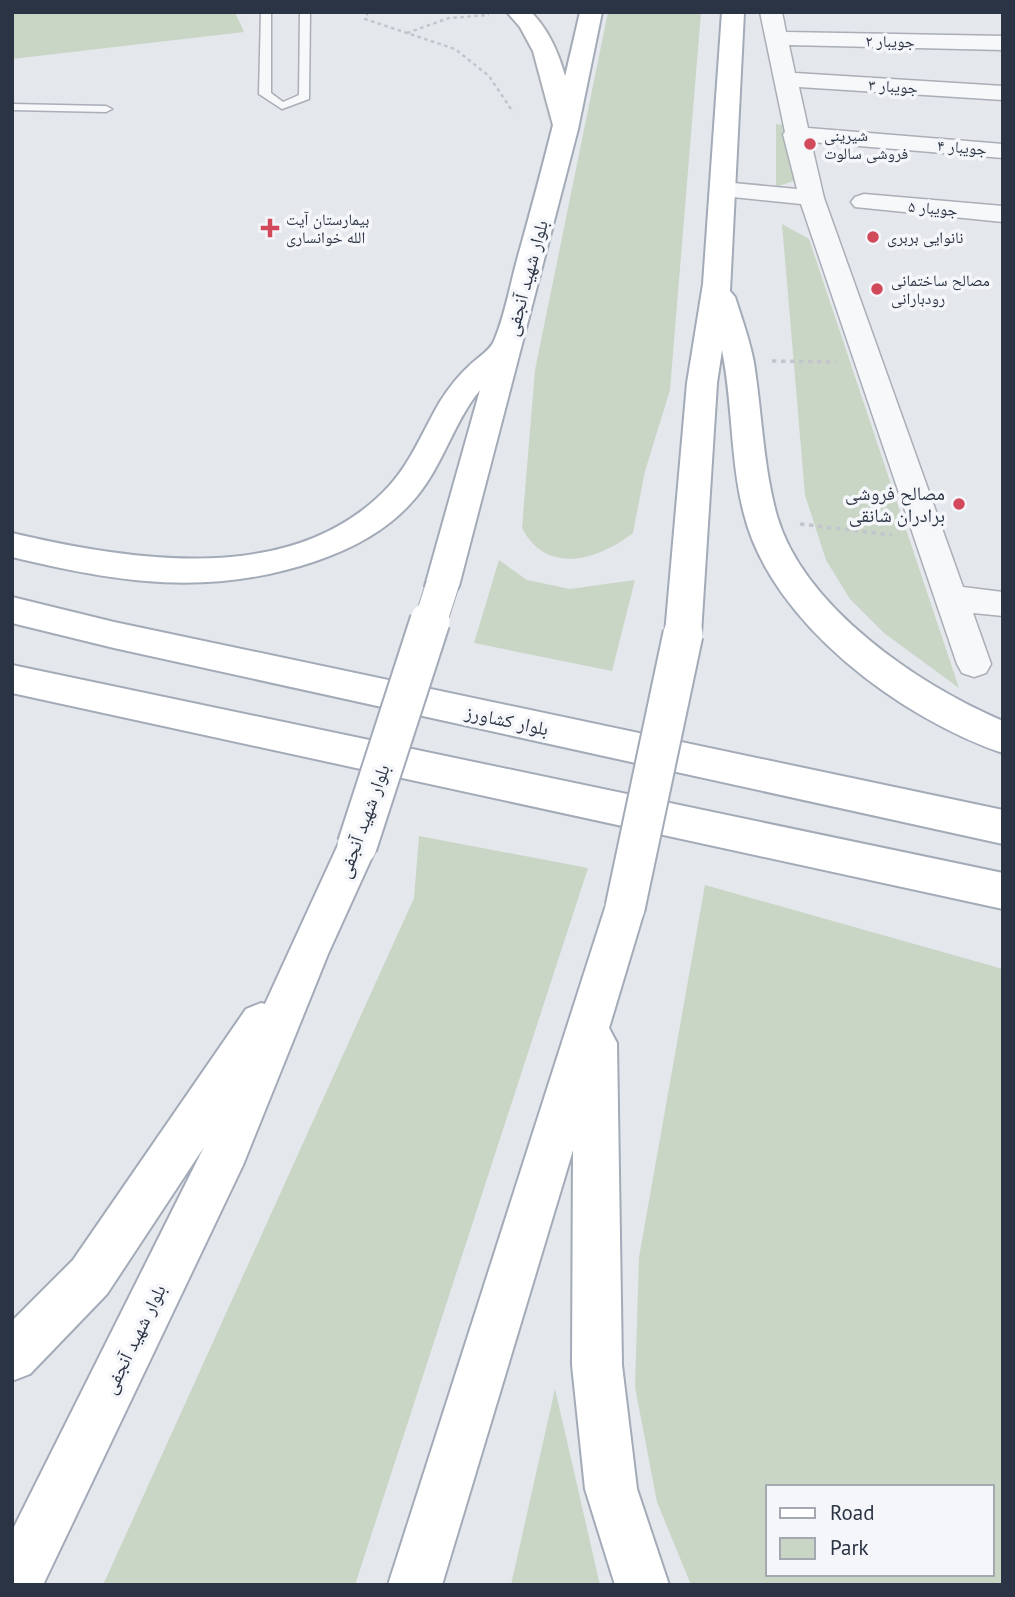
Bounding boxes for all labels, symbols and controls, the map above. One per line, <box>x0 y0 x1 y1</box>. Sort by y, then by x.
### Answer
street label: جویبار ۲ <box>865 31 915 51</box>
street label: جویبار ۳ <box>868 74 918 98</box>
place label: شیرینی فروشی سالوت <box>824 125 908 164</box>
street label: جویبار ۴ <box>936 135 988 159</box>
marker: شیرینی فروشی سالوت <box>802 136 818 152</box>
street label: جویبار ۵ <box>907 196 959 220</box>
place label: بیمارستان آیت الله خوانساری <box>286 209 369 248</box>
street label: بلوار شهید آنجفی <box>499 217 553 339</box>
marker: بیمارستان آیت الله خوانساری <box>260 218 280 238</box>
place label: نانوایی بربری <box>887 227 964 248</box>
marker: نانوایی بربری <box>865 229 881 245</box>
place label: مصالح ساختمانی رودبارانی <box>891 270 990 309</box>
marker: مصالح ساختمانی رودبارانی <box>869 281 885 297</box>
place label: مصالح فروشی برادران شانقی <box>845 481 945 527</box>
marker: مصالح فروشی برادران شانقی <box>951 496 967 512</box>
street label: بلوار کشاورز <box>462 699 551 741</box>
street label: بلوار شهید آنجفی <box>331 761 395 881</box>
street label: بلوار شهید آنجفی <box>97 1280 171 1398</box>
legend <box>766 1485 994 1576</box>
text: Road <box>830 1499 874 1526</box>
text: Park <box>830 1534 869 1561</box>

